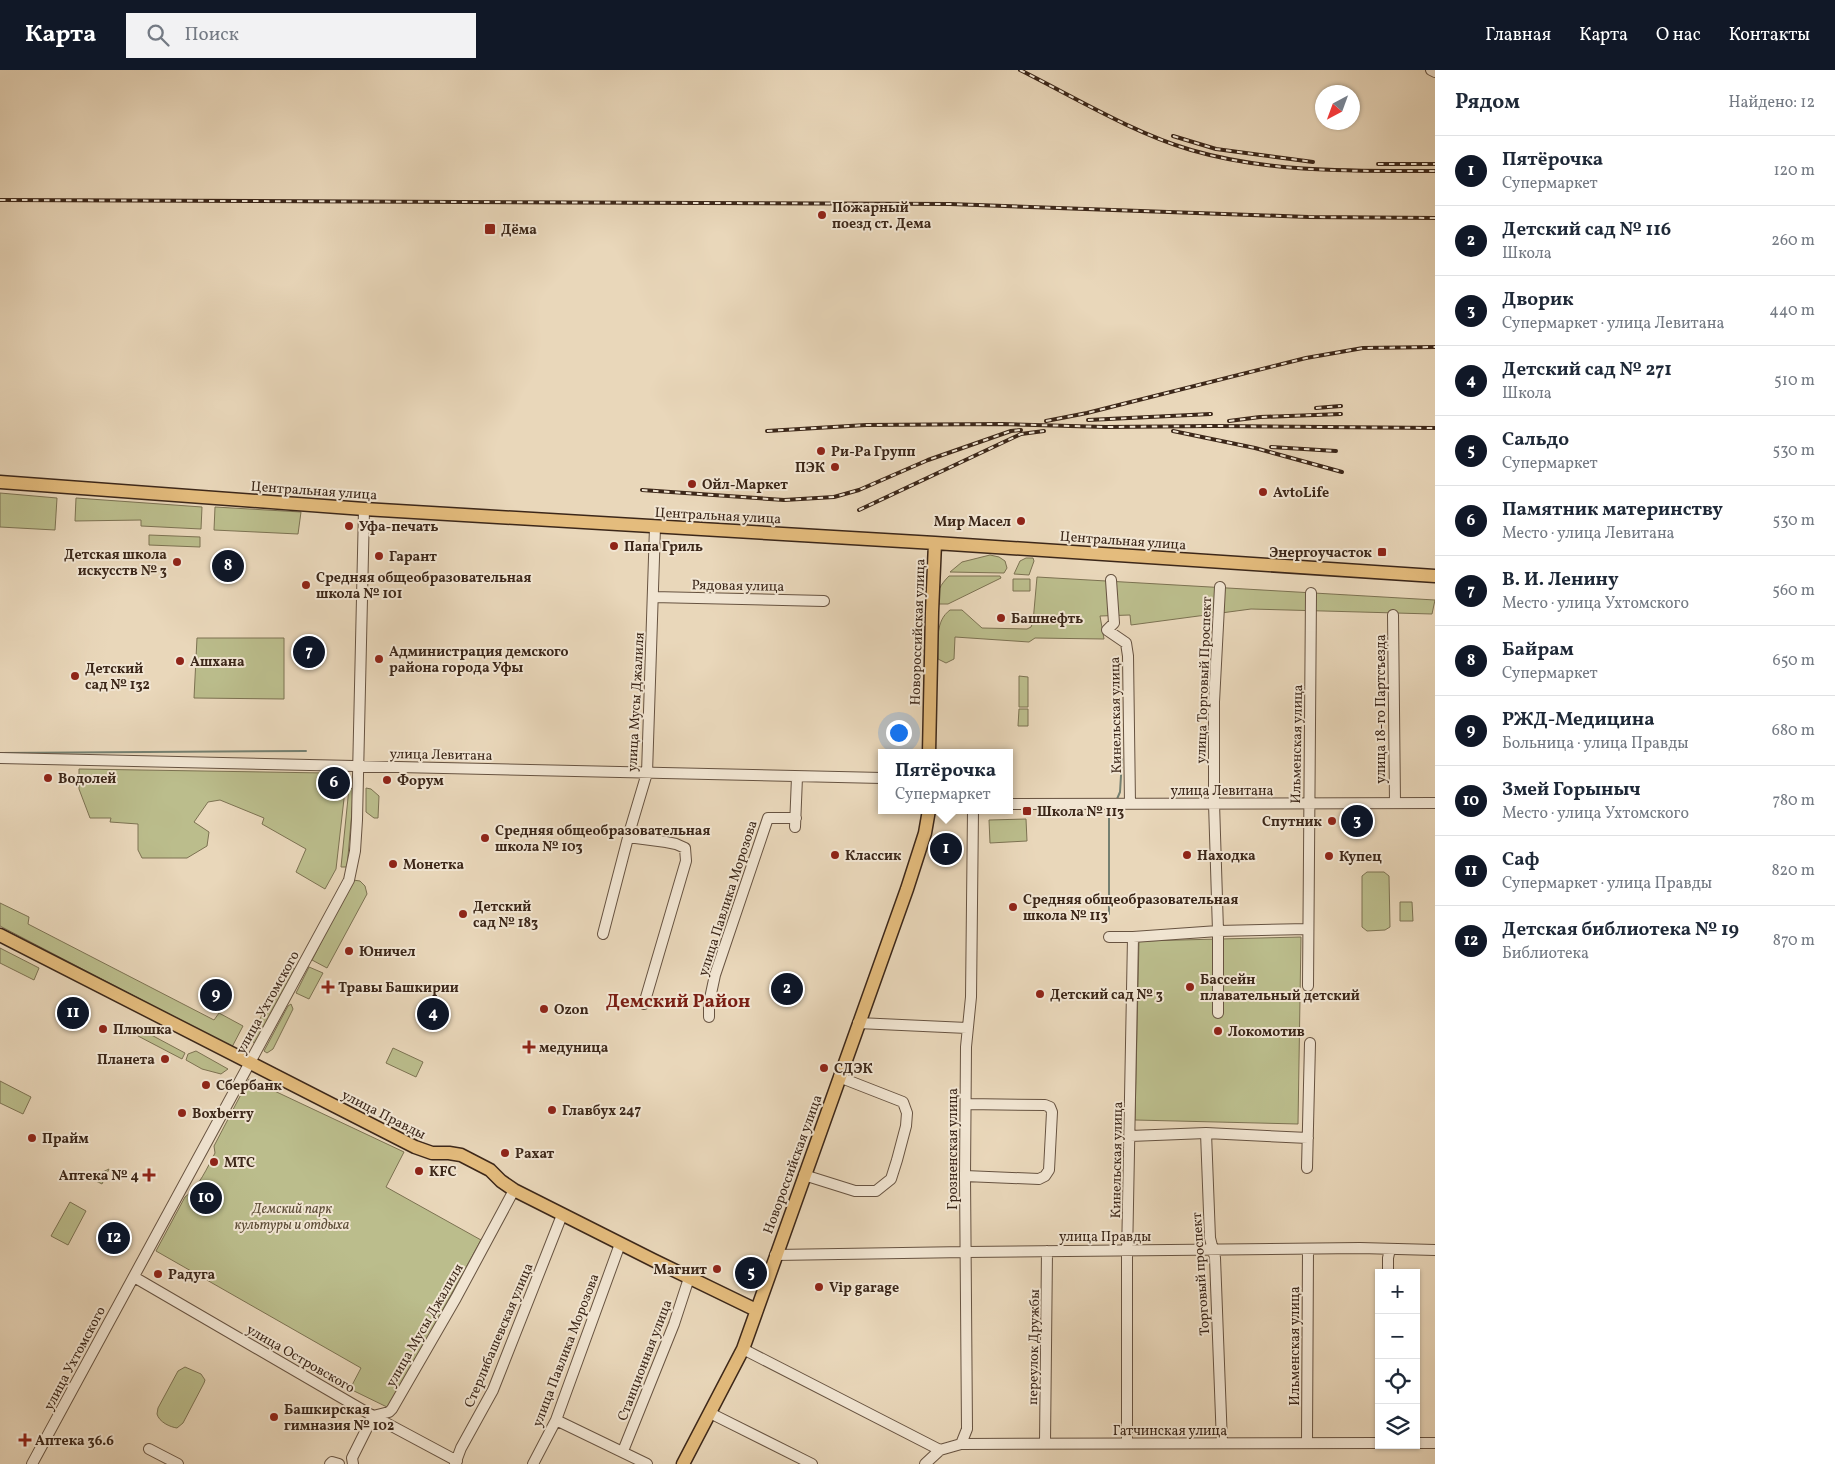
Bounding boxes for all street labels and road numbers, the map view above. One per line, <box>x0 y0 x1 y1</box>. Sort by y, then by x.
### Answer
street label: Центральная улица <box>250 478 378 505</box>
street label: Центральная улица <box>654 504 782 529</box>
street label: Центральная улица <box>1059 528 1187 555</box>
street label: Новороссийская улица <box>906 558 931 706</box>
street label: Рядовая улица <box>691 576 785 597</box>
street label: улица Торговый Проспект <box>1192 596 1217 764</box>
street label: улица Мусы Джалиля <box>623 632 650 772</box>
street label: улица 18-го Партсъезда <box>1372 634 1391 784</box>
street label: Кинельская улица <box>1106 656 1127 774</box>
street label: Ильменская улица <box>1287 684 1308 804</box>
street label: улица Левитана <box>389 745 493 766</box>
street label: улица Левитана <box>1171 782 1273 801</box>
street label: улица Павлика Морозова <box>694 818 763 979</box>
street label: улица Ухтомского <box>232 948 305 1058</box>
street label: улица Правды <box>338 1086 429 1145</box>
street label: Грозненская улица <box>944 1088 963 1210</box>
street label: Новороссийская улица <box>759 1092 827 1237</box>
street label: Кинельская улица <box>1107 1101 1128 1219</box>
street label: Торговый проспект <box>1188 1212 1215 1336</box>
street label: улица Правды <box>1059 1228 1151 1247</box>
street label: улица Мусы Джалиля <box>382 1260 468 1391</box>
street label: Стерлибашевская улица <box>460 1260 539 1411</box>
street label: улица Павлика Морозова <box>528 1271 604 1430</box>
street label: Ильменская улица <box>1286 1286 1305 1406</box>
street label: переулок Дружбы <box>1024 1289 1045 1405</box>
street label: Станционная улица <box>614 1297 677 1424</box>
street label: улица Ухтомского <box>40 1303 111 1414</box>
street label: улица Островского <box>243 1320 358 1398</box>
street label: Гатчинская улица <box>1113 1422 1227 1441</box>

